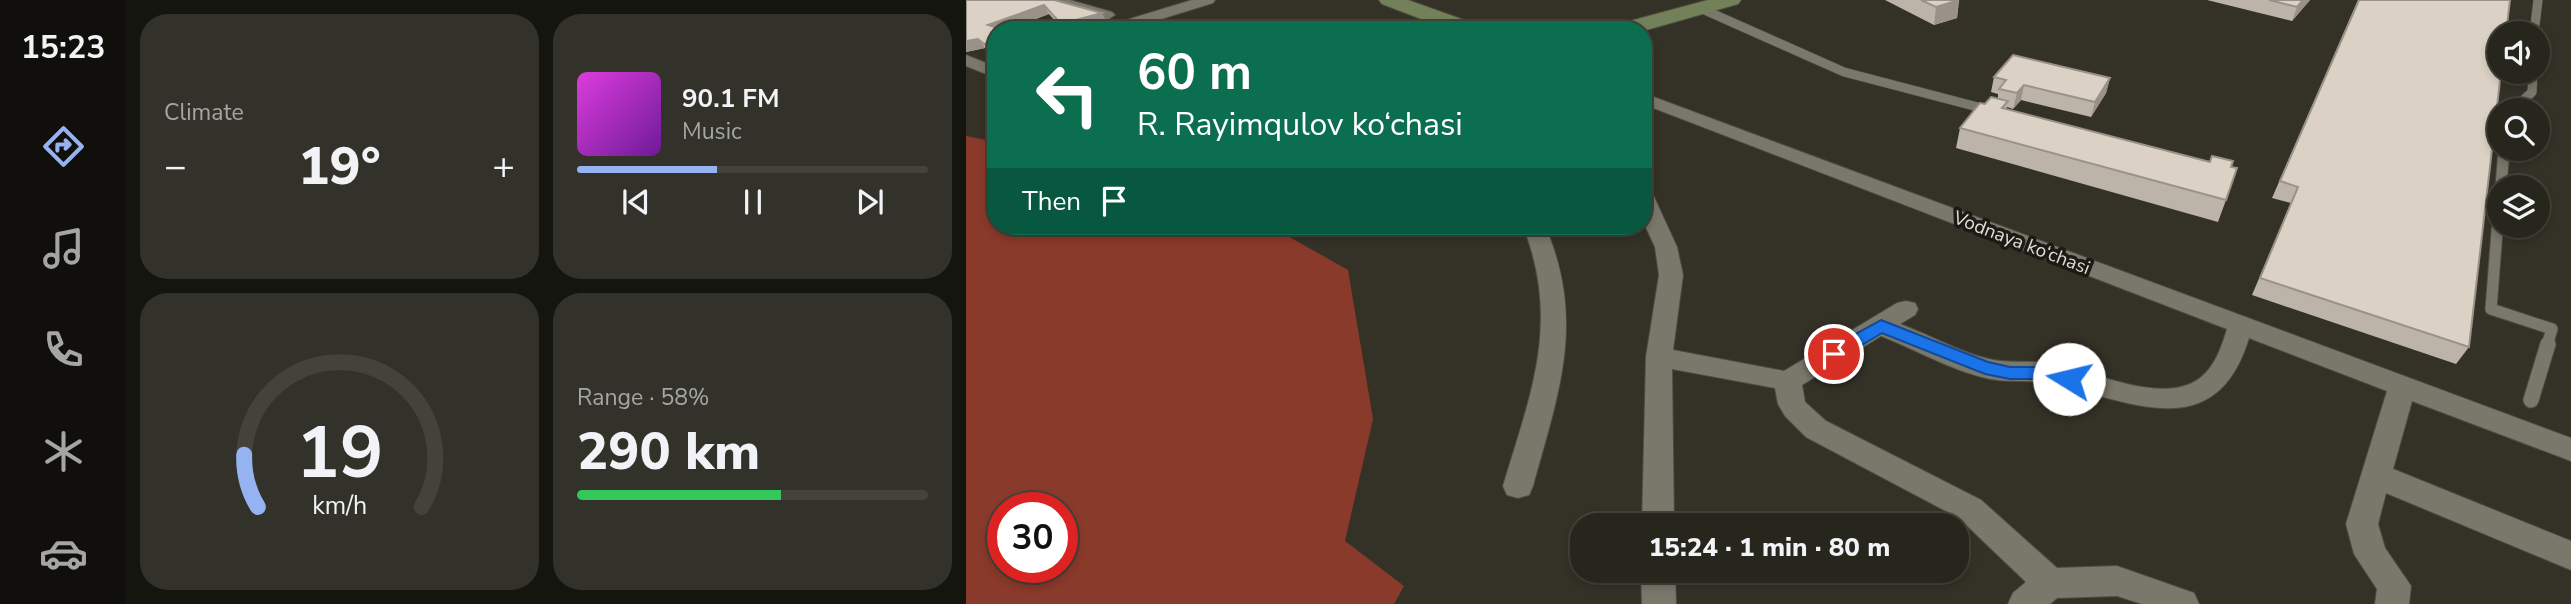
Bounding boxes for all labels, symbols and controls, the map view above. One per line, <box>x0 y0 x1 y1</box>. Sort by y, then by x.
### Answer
map controls <box>2487 21 2550 238</box>
button: sound <box>2487 21 2550 84</box>
text: 15:23 <box>21 26 105 69</box>
text: 60 m <box>1137 39 1252 106</box>
icon: left <box>1022 49 1113 140</box>
text: 90.1 FM <box>682 81 779 116</box>
text: Climate <box>164 97 244 128</box>
button: search <box>2487 98 2550 161</box>
text: R. Rayimqulov ko‘chasi <box>1137 103 1463 146</box>
text: Music <box>682 116 742 147</box>
icon: directions <box>39 122 88 171</box>
text: 19° <box>298 131 381 202</box>
text: − <box>164 141 187 192</box>
text: + <box>492 141 515 192</box>
button: layers <box>2487 175 2550 238</box>
icon: arrive <box>1095 182 1133 220</box>
icon: previous <box>617 183 655 221</box>
icon: pause <box>734 183 772 221</box>
icon: next <box>851 183 889 221</box>
text: Then <box>1022 184 1081 219</box>
street label: Vodnaya ko‘chasi <box>1948 204 2094 281</box>
icon: music <box>39 224 88 273</box>
pin <box>1804 324 1864 384</box>
icon: phone <box>39 325 88 374</box>
icon: arrive <box>1815 335 1853 373</box>
position arrow <box>2032 342 2106 416</box>
text: Range · 58% <box>577 382 709 413</box>
text: 19 <box>296 404 383 504</box>
text: 290 km <box>577 416 760 487</box>
icon: climate <box>39 427 88 476</box>
text: km/h <box>312 489 367 523</box>
speed limit sign: 30 <box>987 492 1078 583</box>
icon: car <box>39 529 88 578</box>
text: 15:24 · 1 min · 80 m <box>1649 530 1890 565</box>

